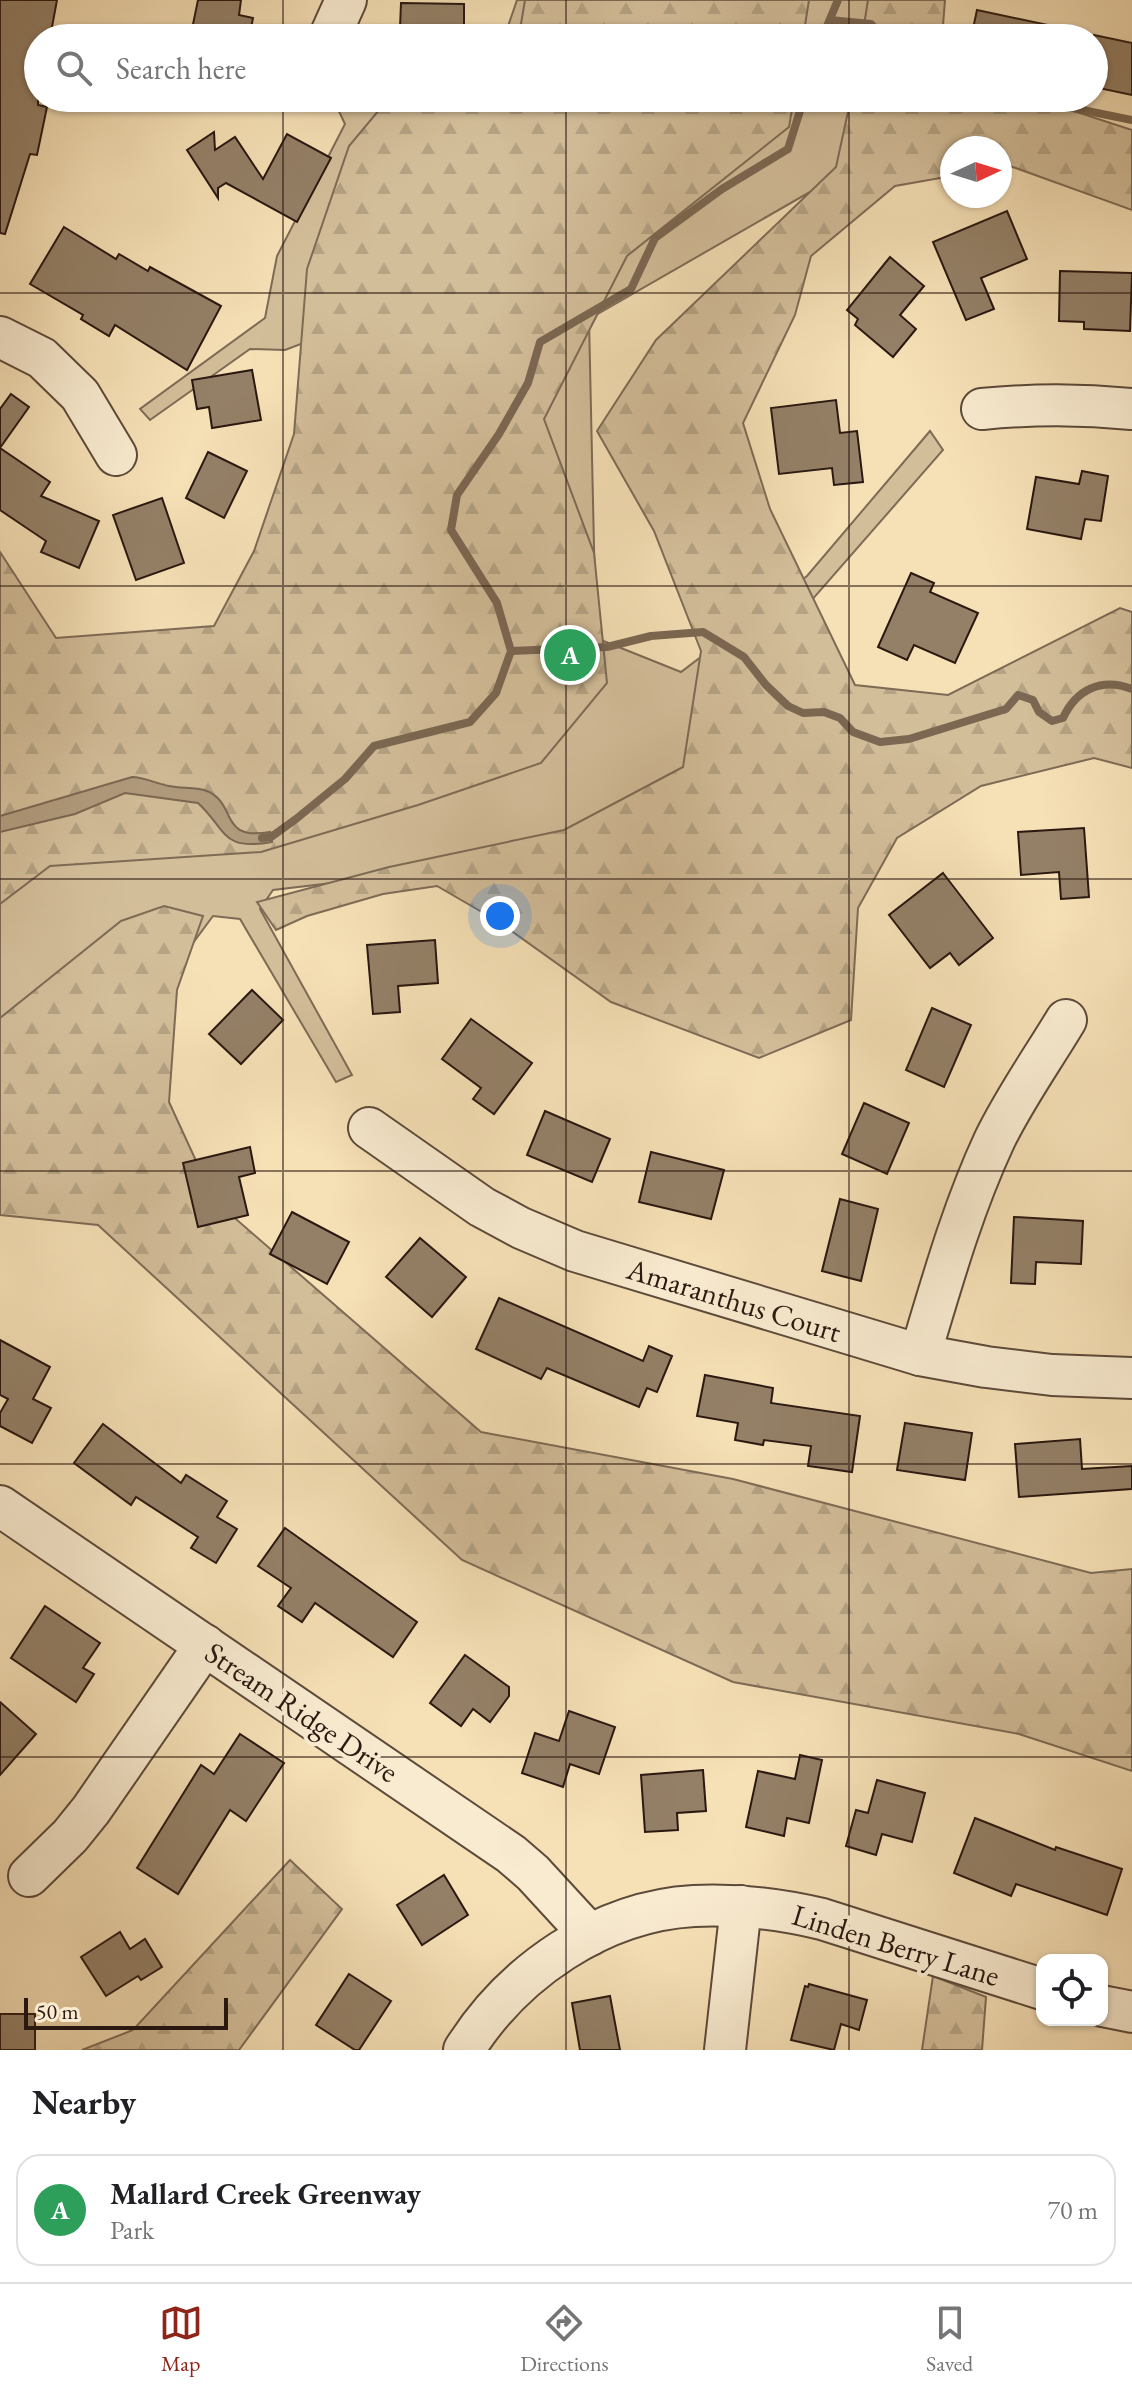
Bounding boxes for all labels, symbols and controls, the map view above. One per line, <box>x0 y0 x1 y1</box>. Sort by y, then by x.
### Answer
search box <box>24 24 1108 112</box>
icon: search <box>52 46 96 90</box>
text: Search here <box>116 49 246 88</box>
north arrow <box>940 136 1012 208</box>
pin: A <box>544 625 596 685</box>
your location <box>480 896 520 936</box>
street label: Amaranthus Court <box>621 1249 846 1351</box>
street label: Stream Ridge Drive <box>198 1633 406 1791</box>
street label: Linden Berry Lane <box>788 1895 1004 1995</box>
map controls <box>1036 1954 1108 2026</box>
button: locate <box>1036 1954 1108 2026</box>
scale bar <box>24 1994 228 2030</box>
text: 50 m <box>36 1997 79 2026</box>
text: Nearby <box>32 2080 136 2124</box>
text: Mallard Creek Greenway <box>110 2174 421 2213</box>
text: A <box>51 2193 69 2227</box>
text: 70 m <box>1048 2193 1098 2227</box>
text: Park <box>110 2213 154 2247</box>
tab: Map <box>159 2301 203 2378</box>
tab: Directions <box>520 2301 609 2378</box>
tab: Saved <box>926 2301 973 2378</box>

